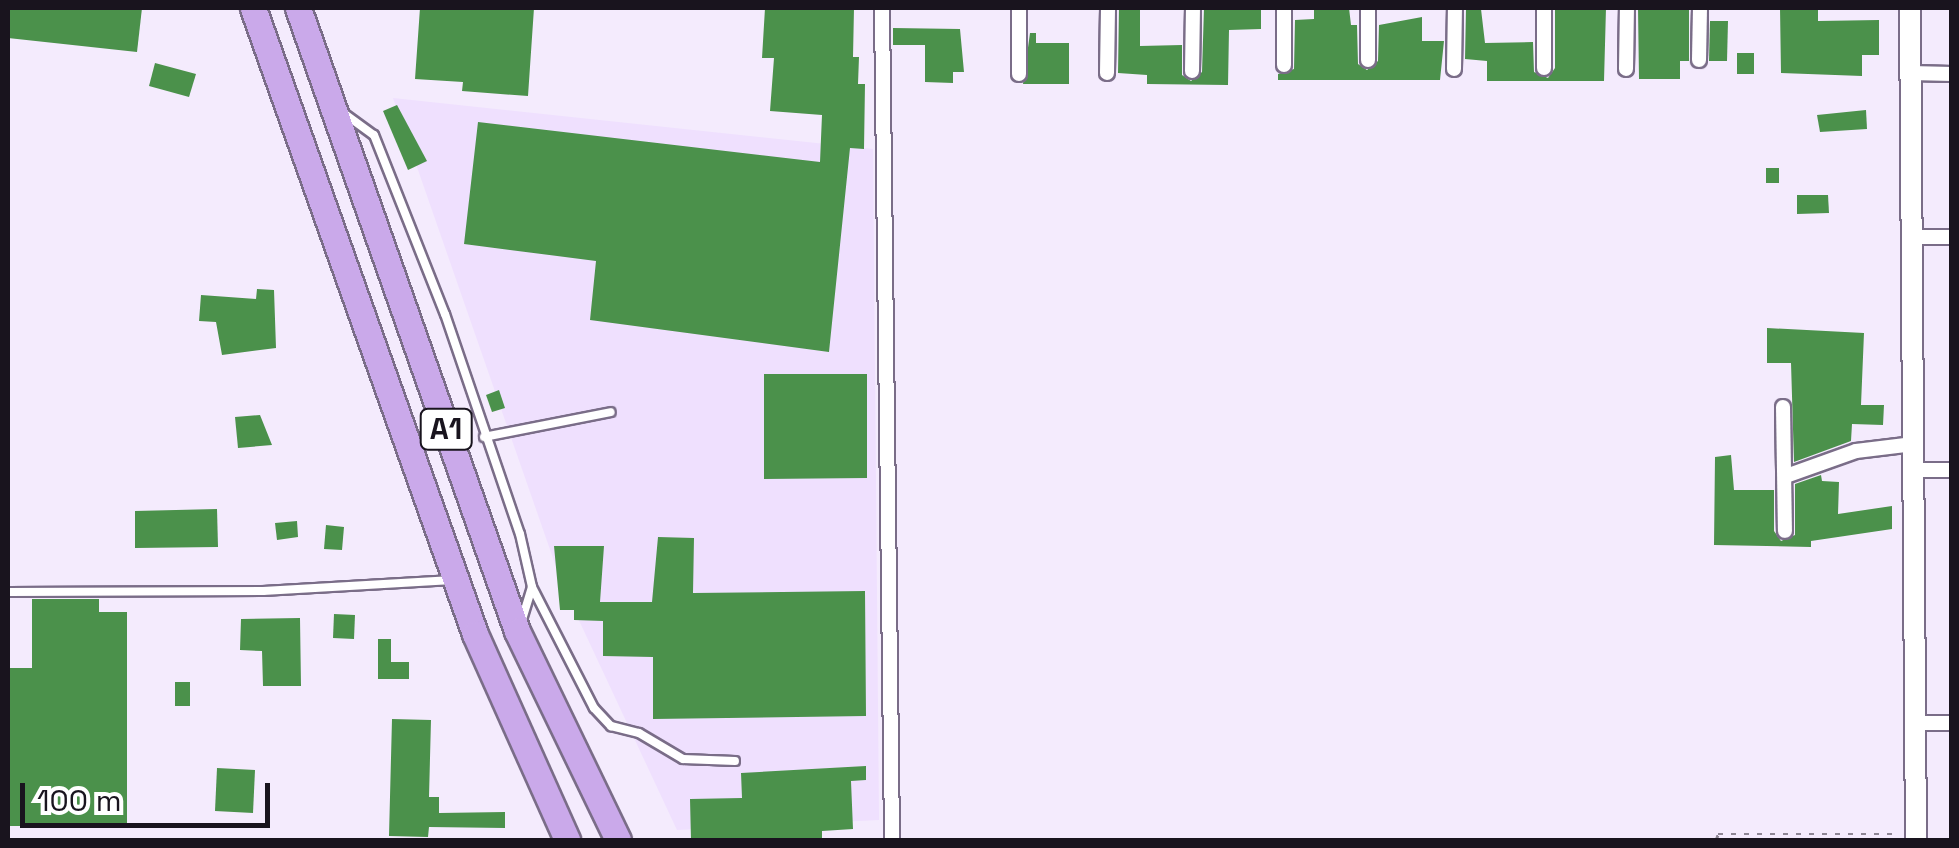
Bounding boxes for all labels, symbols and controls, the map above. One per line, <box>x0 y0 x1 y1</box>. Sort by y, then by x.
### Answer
road number: A1 <box>418 404 474 454</box>
scale bar <box>25 763 275 825</box>
text: 100 m <box>37 781 122 820</box>

